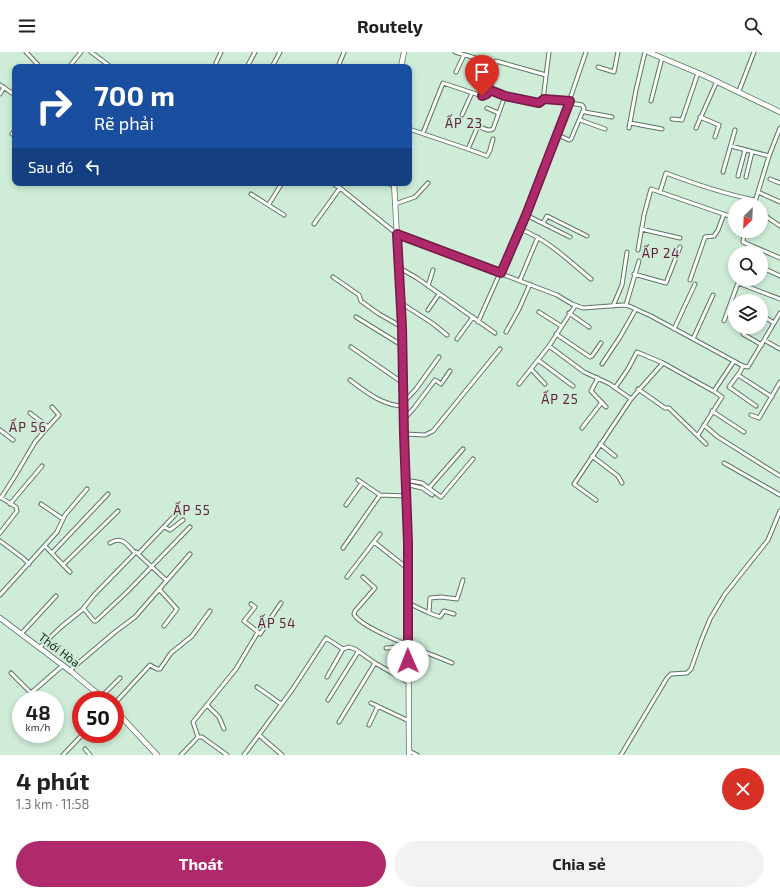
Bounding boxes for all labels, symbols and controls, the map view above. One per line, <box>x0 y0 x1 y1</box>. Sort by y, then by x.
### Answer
icon: menu <box>16 15 38 37</box>
text: Routely <box>357 15 423 37</box>
icon: search <box>742 15 764 37</box>
pin <box>465 55 499 96</box>
icon: arrive <box>471 61 493 83</box>
text: 700 m <box>94 78 175 112</box>
icon: right <box>28 80 80 132</box>
text: Rẽ phải <box>94 112 154 134</box>
district label: ẤP 23 <box>445 114 483 131</box>
icon: left <box>82 156 104 178</box>
text: Sau đó <box>28 158 74 176</box>
north arrow <box>728 198 768 238</box>
map controls <box>728 198 768 334</box>
district label: ẤP 24 <box>642 244 680 261</box>
button: search <box>728 246 768 286</box>
button: layers <box>728 294 768 334</box>
district label: ẤP 25 <box>541 390 579 407</box>
district label: ẤP 56 <box>9 418 47 435</box>
district label: ẤP 55 <box>173 501 211 518</box>
district label: ẤP 54 <box>258 614 296 631</box>
street label: Thới Hòa <box>36 629 83 669</box>
position arrow <box>387 640 429 682</box>
speed limit sign: 50 <box>72 691 124 743</box>
text: 48 <box>25 700 51 724</box>
text: km/h <box>26 721 50 733</box>
text: 4 phút <box>16 766 89 795</box>
button: close <box>722 768 764 810</box>
text: 1.3 km · 11:58 <box>16 796 89 812</box>
button: Thoát <box>16 841 386 887</box>
button: Chia sẻ <box>394 841 764 887</box>

